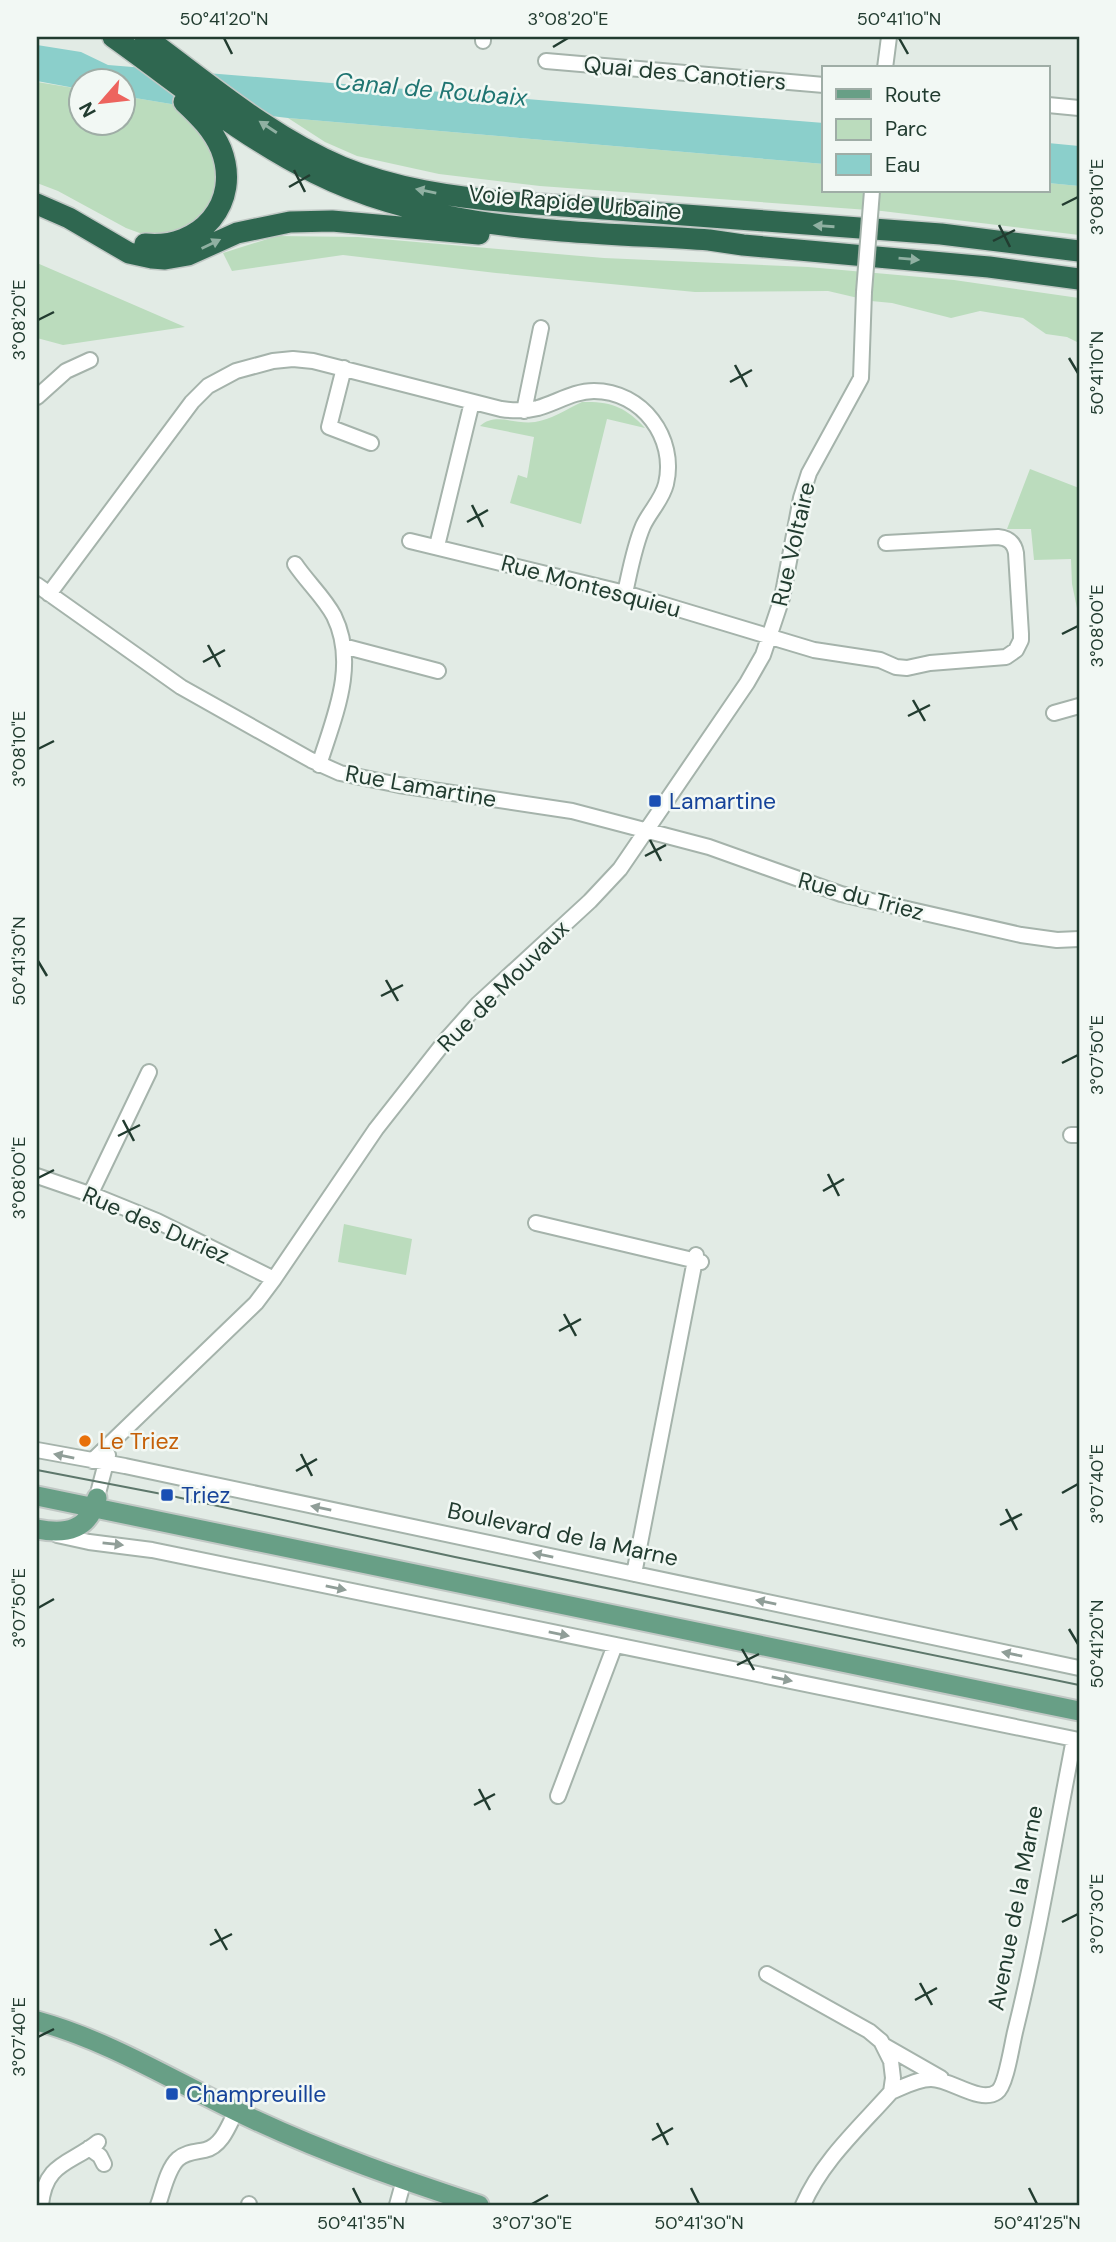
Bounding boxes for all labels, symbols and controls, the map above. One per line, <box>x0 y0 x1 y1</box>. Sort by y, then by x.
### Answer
text: 50°41'20"N <box>179 7 269 31</box>
text: 3°08'20"E <box>528 7 608 31</box>
text: 50°41'10"N <box>857 7 941 31</box>
street label: Quai des Canotiers <box>582 49 788 97</box>
water label: Canal de Roubaix <box>334 65 530 113</box>
north arrow <box>66 66 136 136</box>
legend <box>822 66 1050 192</box>
text: Route <box>885 81 941 109</box>
text: N <box>73 98 102 122</box>
text: Parc <box>885 115 928 143</box>
one-way arrow <box>259 120 278 133</box>
text: Eau <box>885 151 920 179</box>
text: 3°08'10"E <box>1085 159 1109 235</box>
street label: Voie Rapide Urbaine <box>467 178 683 226</box>
one-way arrow <box>415 185 437 196</box>
one-way arrow <box>812 220 834 231</box>
one-way arrow <box>201 239 221 250</box>
one-way arrow <box>898 254 920 265</box>
text: 3°08'20"E <box>7 280 31 360</box>
text: 50°41'10"N <box>1085 331 1109 415</box>
street label: Rue Voltaire <box>764 479 822 609</box>
street label: Rue Montesquieu <box>498 548 684 624</box>
text: 3°08'00"E <box>1085 585 1109 667</box>
text: 3°08'10"E <box>7 711 31 787</box>
street label: Rue Lamartine <box>343 758 499 814</box>
place label: Lamartine <box>669 786 776 816</box>
marker: Lamartine <box>647 793 663 809</box>
street label: Rue du Triez <box>795 865 927 927</box>
street label: Rue de Mouvaux <box>431 914 575 1058</box>
text: 50°41'30"N <box>7 916 31 1006</box>
text: 3°07'50"E <box>1085 1015 1109 1095</box>
text: 3°08'00"E <box>7 1137 31 1219</box>
street label: Rue des Duriez <box>78 1179 234 1271</box>
place label: Le Triez <box>99 1426 179 1456</box>
marker: Le Triez <box>77 1433 93 1449</box>
text: 3°07'40"E <box>1085 1444 1109 1524</box>
one-way arrow <box>53 1451 75 1462</box>
place label: Triez <box>181 1480 230 1510</box>
marker: Triez <box>159 1487 175 1503</box>
street label: Boulevard de la Marne <box>445 1495 681 1573</box>
one-way arrow <box>310 1502 332 1513</box>
one-way arrow <box>102 1539 124 1550</box>
one-way arrow <box>532 1549 554 1560</box>
text: 3°07'50"E <box>7 1568 31 1648</box>
one-way arrow <box>325 1582 347 1593</box>
one-way arrow <box>755 1596 777 1607</box>
text: 50°41'20"N <box>1085 1599 1109 1689</box>
one-way arrow <box>548 1628 570 1639</box>
one-way arrow <box>1001 1648 1023 1659</box>
one-way arrow <box>771 1674 793 1685</box>
street label: Avenue de la Marne <box>980 1803 1050 2013</box>
text: 3°07'30"E <box>1085 1874 1109 1954</box>
text: 3°07'40"E <box>7 1997 31 2077</box>
place label: Champreuille <box>186 2079 326 2109</box>
marker: Champreuille <box>164 2086 180 2102</box>
text: 50°41'35"N <box>317 2211 405 2235</box>
text: 3°07'30"E <box>492 2211 572 2235</box>
text: 50°41'30"N <box>654 2211 744 2235</box>
text: 50°41'25"N <box>993 2211 1081 2235</box>

